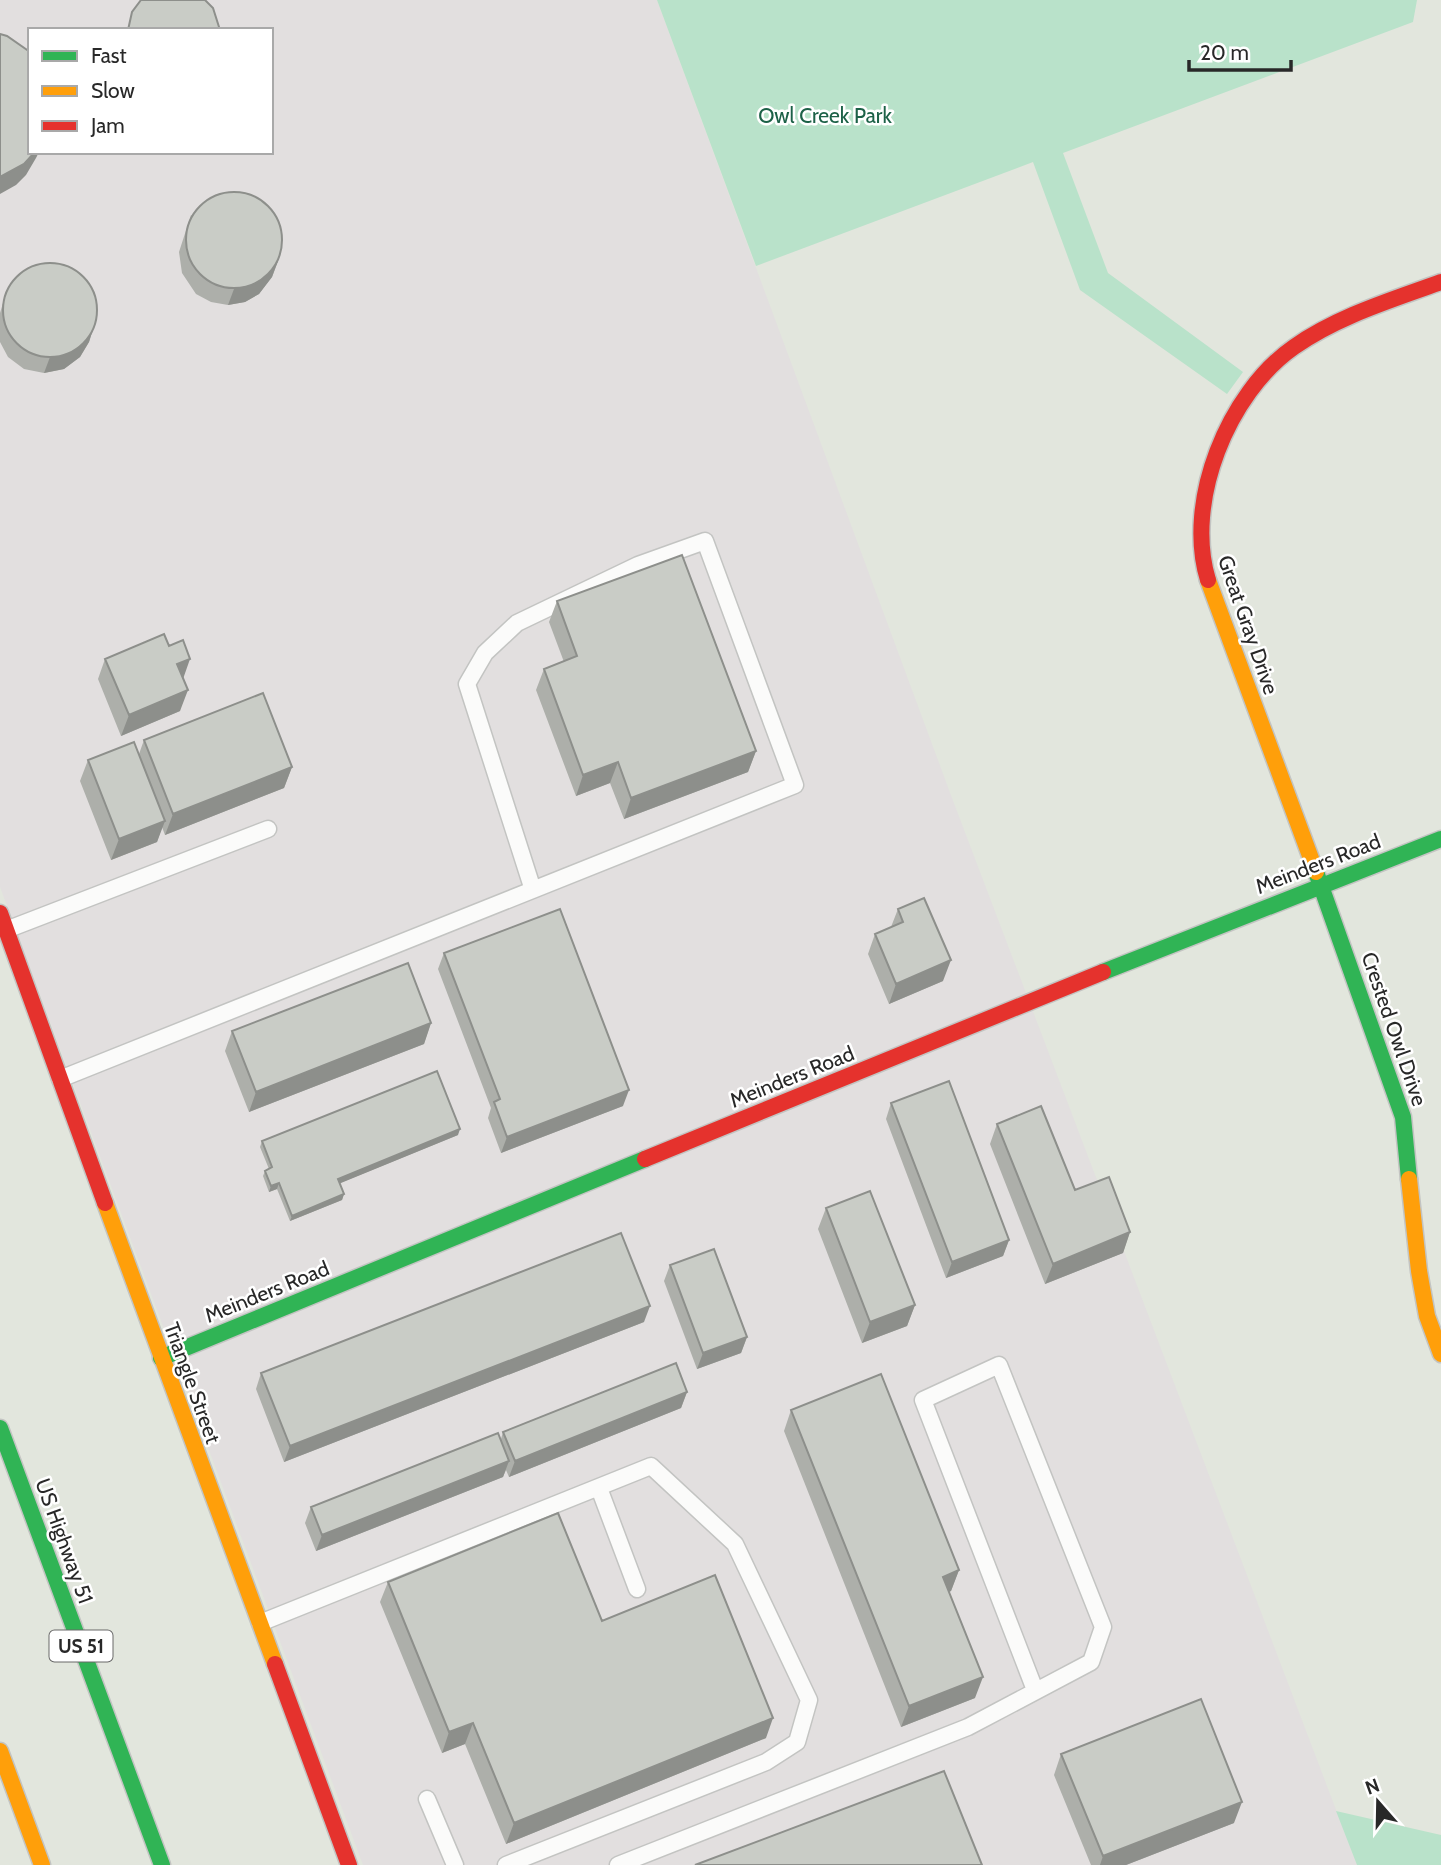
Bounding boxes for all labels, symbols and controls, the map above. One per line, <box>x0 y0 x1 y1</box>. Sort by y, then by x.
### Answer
legend <box>28 28 273 154</box>
scale bar <box>1189 28 1290 72</box>
text: 20 m <box>1200 40 1249 65</box>
text: Fast <box>91 43 127 68</box>
text: Slow <box>91 78 135 103</box>
park label: Owl Creek Park <box>758 103 892 128</box>
text: Jam <box>90 113 125 138</box>
street label: Great Gray Drive <box>1213 552 1284 698</box>
street label: Meinders Road <box>1252 828 1384 899</box>
street label: Crested Owl Drive <box>1356 949 1433 1109</box>
street label: Meinders Road <box>726 1040 858 1113</box>
street label: Meinders Road <box>201 1255 333 1328</box>
street label: Triangle Street <box>159 1319 226 1447</box>
street label: US Highway 51 <box>30 1475 99 1607</box>
road number: US 51 <box>50 1630 112 1662</box>
north arrow <box>1343 1767 1413 1837</box>
text: N <box>1362 1773 1383 1800</box>

